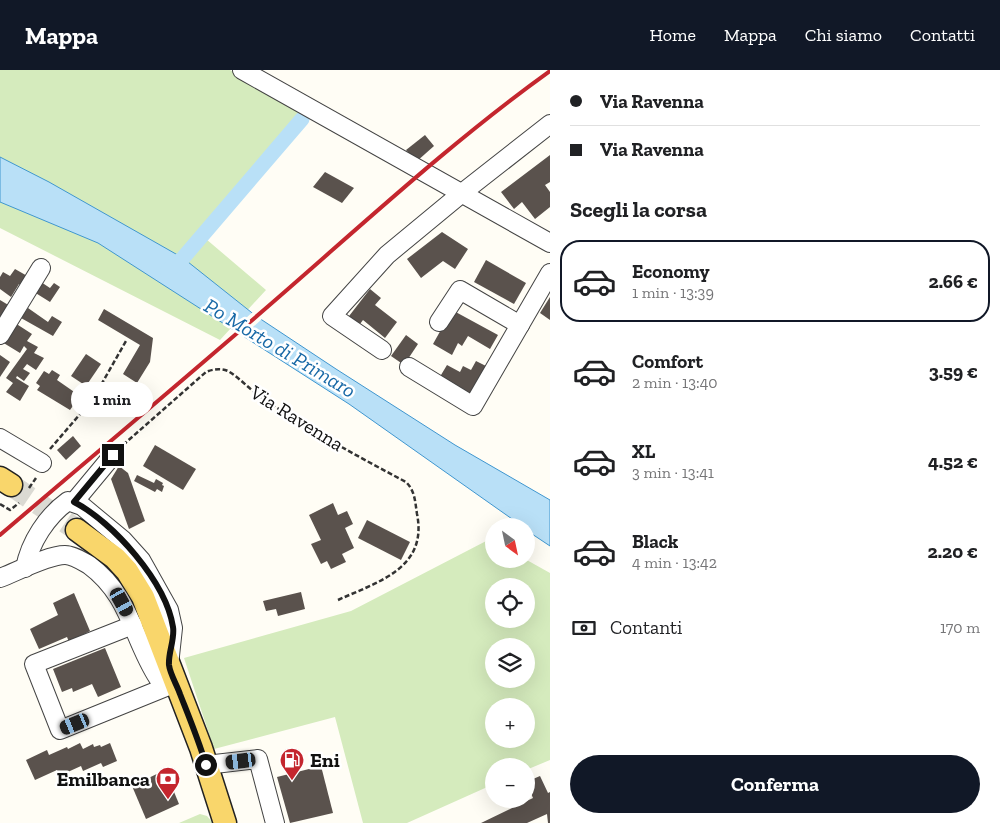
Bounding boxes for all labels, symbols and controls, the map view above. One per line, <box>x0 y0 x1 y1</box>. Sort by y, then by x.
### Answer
text: Mappa <box>25 21 98 50</box>
text: Home <box>650 24 696 46</box>
text: Mappa <box>724 24 777 46</box>
text: Chi siamo <box>805 24 882 46</box>
text: Contatti <box>910 24 975 46</box>
text: Via Ravenna <box>600 90 704 113</box>
text: Via Ravenna <box>600 138 704 161</box>
text: Scegli la corsa <box>570 196 707 223</box>
icon: car <box>572 259 617 304</box>
text: Economy <box>632 260 710 283</box>
text: 2.66 € <box>929 270 978 293</box>
text: 1 min · 13:39 <box>632 283 714 302</box>
water label: Po Morto di Primaro <box>200 293 360 403</box>
icon: car <box>572 349 617 394</box>
text: Comfort <box>632 350 703 373</box>
text: 3.59 € <box>929 360 978 383</box>
text: 2 min · 13:40 <box>632 373 718 392</box>
street label: Via Ravenna <box>245 379 348 456</box>
callout: 1 min <box>72 382 154 418</box>
text: 1 min <box>93 390 131 409</box>
icon: car <box>572 439 617 484</box>
text: XL <box>632 440 655 463</box>
route end <box>102 444 124 466</box>
text: 4.52 € <box>928 450 978 473</box>
text: 3 min · 13:41 <box>632 463 714 482</box>
north arrow <box>485 518 535 568</box>
map controls <box>485 518 535 808</box>
icon: car <box>572 529 617 574</box>
text: Black <box>632 530 678 553</box>
text: 2.20 € <box>928 540 978 563</box>
text: 4 min · 13:42 <box>632 553 717 572</box>
button: locate <box>485 578 535 628</box>
car <box>108 585 135 619</box>
icon: cash <box>570 614 598 642</box>
text: Contanti <box>610 616 682 639</box>
text: 170 m <box>940 618 980 637</box>
button: layers <box>485 638 535 688</box>
button: + <box>485 698 535 748</box>
car <box>58 711 91 737</box>
fuel station icon: Eni <box>279 747 305 781</box>
place label: Eni <box>310 748 340 772</box>
car <box>225 752 256 770</box>
route start <box>195 754 217 776</box>
button: Conferma <box>570 755 980 813</box>
button: − <box>485 758 535 808</box>
bank icon: Emilbanca <box>155 766 181 800</box>
place label: Emilbanca <box>56 767 150 791</box>

